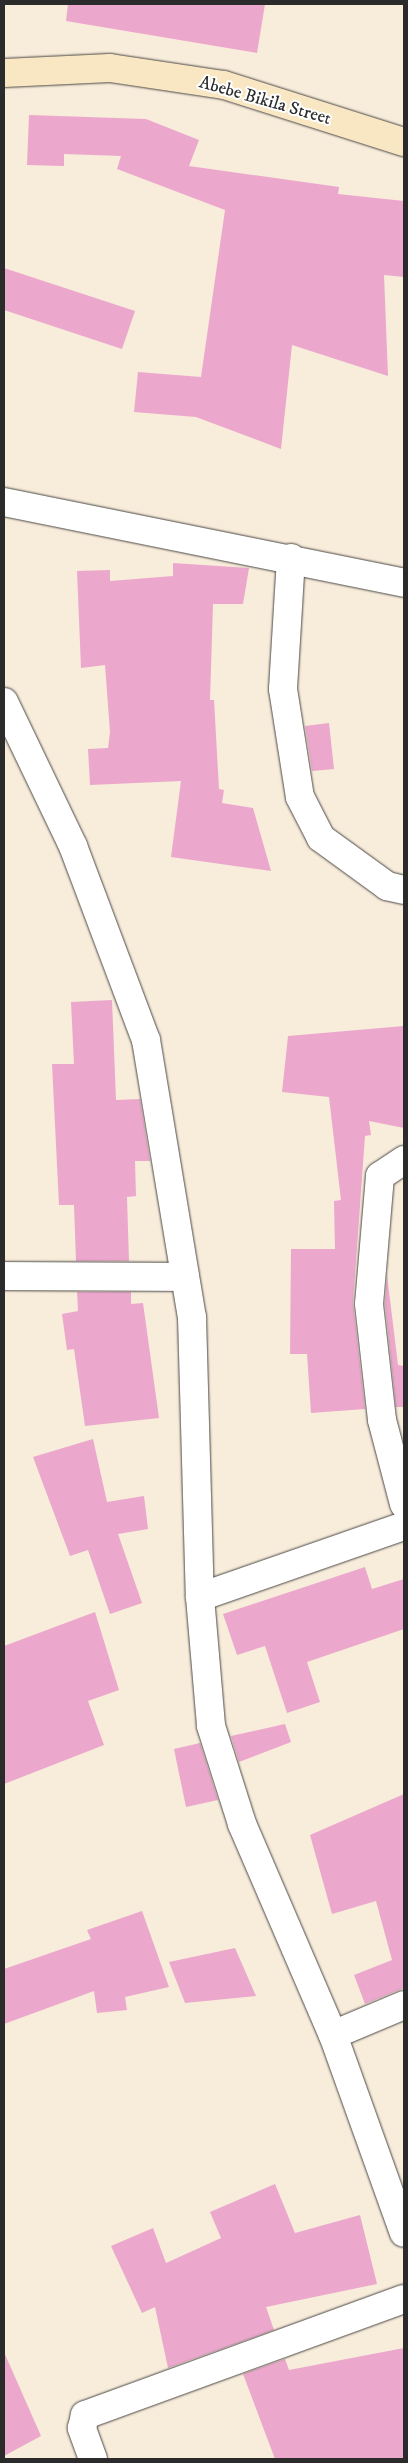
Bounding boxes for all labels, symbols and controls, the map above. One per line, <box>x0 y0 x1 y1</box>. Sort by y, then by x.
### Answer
street label: Abebe Bikila Street <box>197 72 333 130</box>

